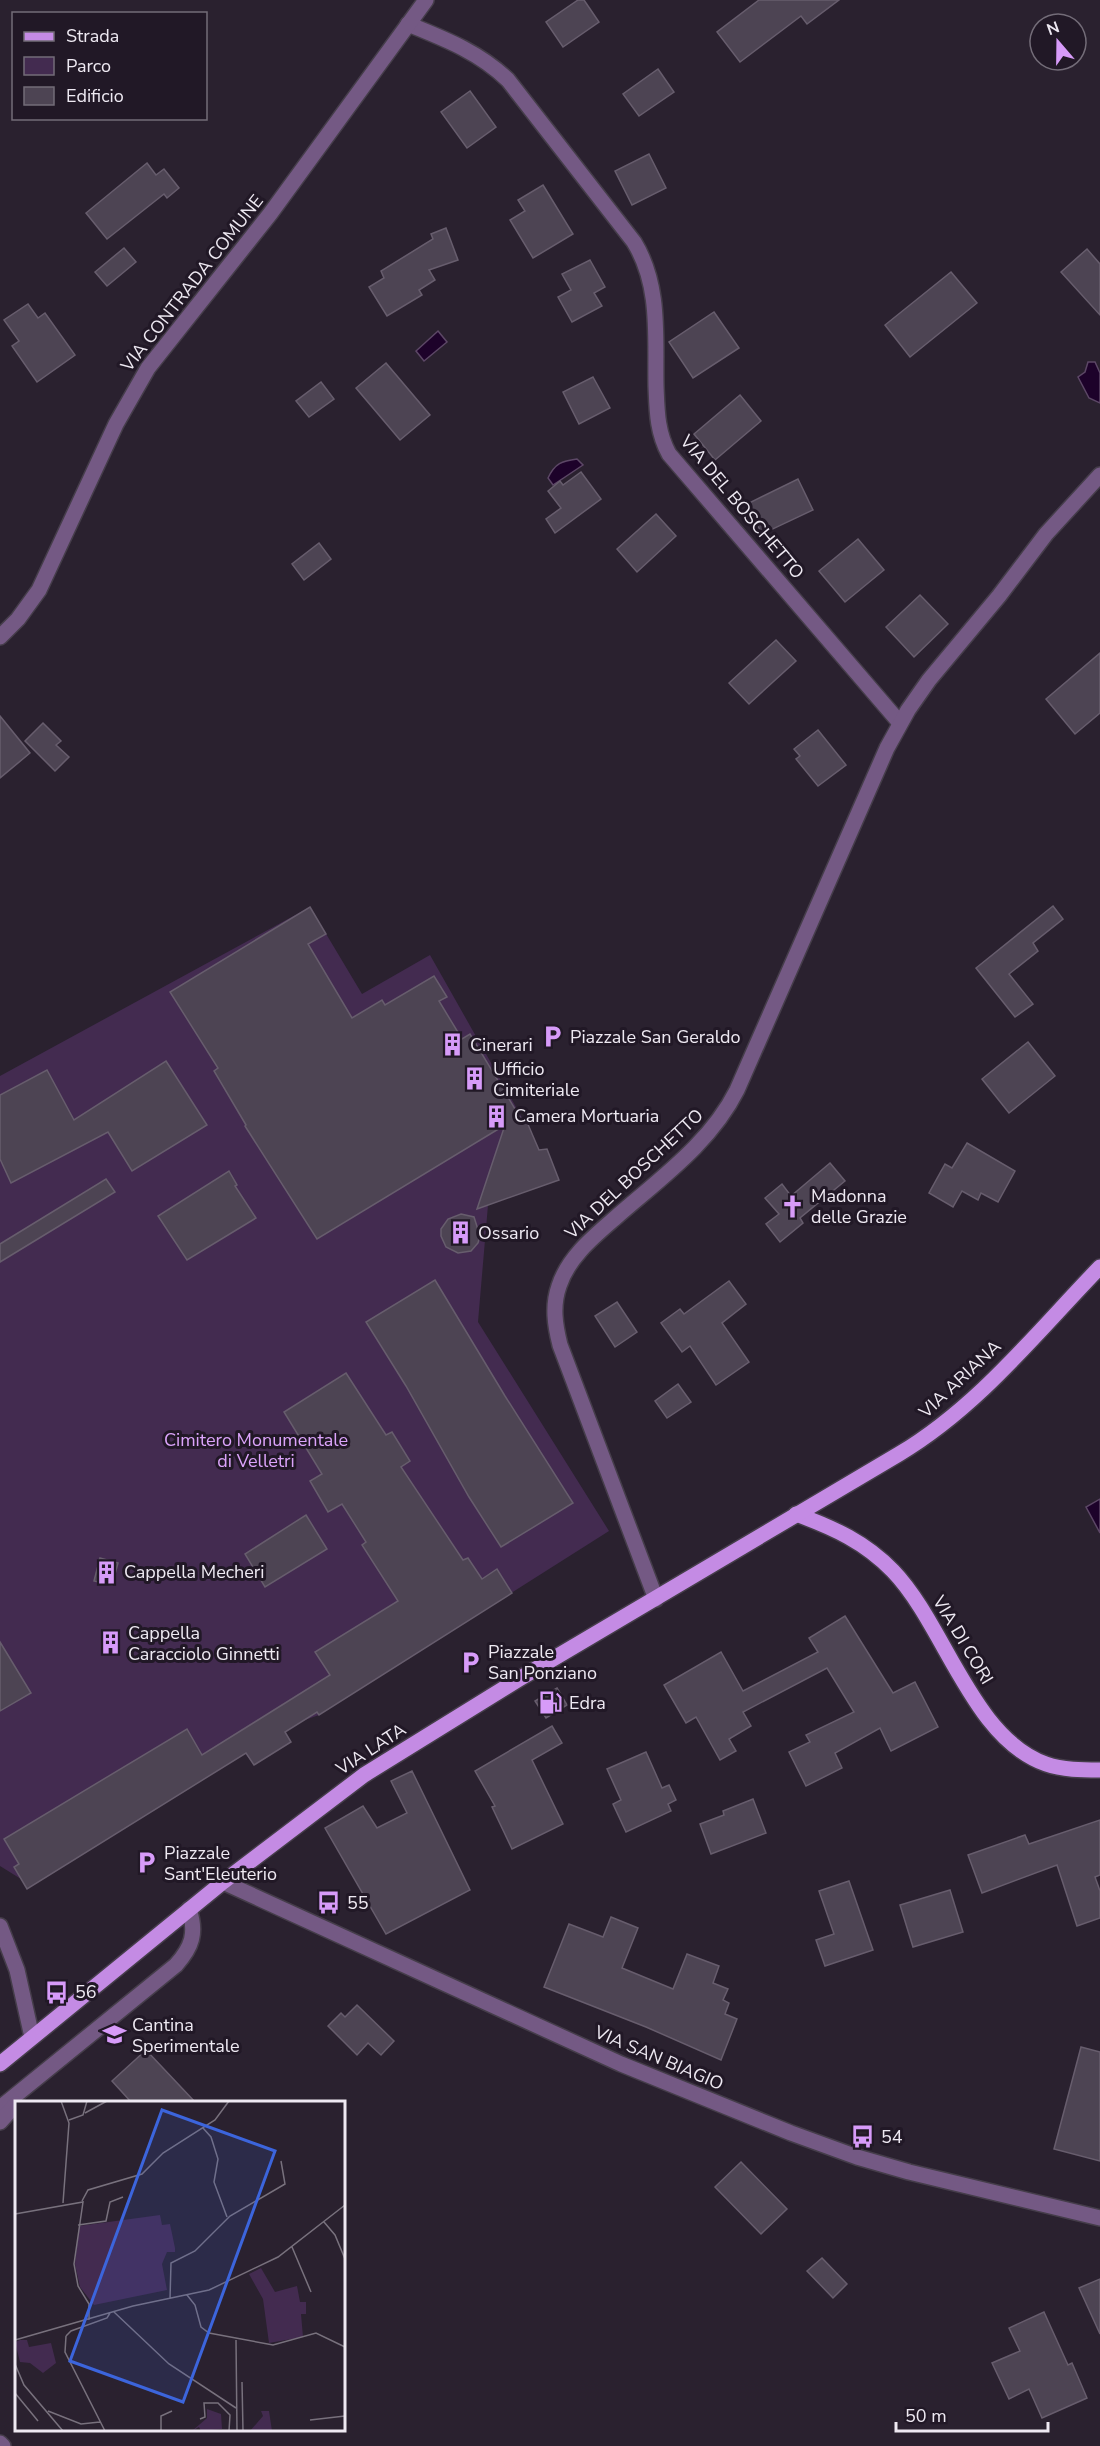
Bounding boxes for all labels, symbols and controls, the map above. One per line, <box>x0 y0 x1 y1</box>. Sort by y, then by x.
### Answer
legend <box>12 12 207 120</box>
north arrow <box>1028 12 1088 72</box>
text: N <box>1044 16 1063 41</box>
text: Strada <box>66 24 119 48</box>
text: Parco <box>66 54 111 78</box>
text: Edificio <box>66 84 124 108</box>
street label: VIA CONTRADA COMUNE <box>115 190 269 377</box>
street label: VIA DEL BOSCHETTO <box>674 429 809 584</box>
parking icon: Piazzale San Geraldo <box>539 1024 565 1050</box>
place label: Piazzale San Geraldo <box>570 1025 740 1049</box>
building icon: Cinerari <box>439 1032 465 1058</box>
place label: Cinerari <box>470 1033 533 1057</box>
place label: Ufficio Cimiteriale <box>493 1057 580 1102</box>
building icon: Ufficio Cimiteriale <box>462 1066 488 1092</box>
building icon: Camera Mortuaria <box>483 1103 509 1129</box>
street label: VIA DEL BOSCHETTO <box>559 1103 708 1245</box>
place label: Camera Mortuaria <box>514 1104 659 1128</box>
place label: Madonna delle Grazie <box>811 1184 907 1229</box>
church icon: Madonna delle Grazie <box>780 1193 806 1219</box>
building icon: Ossario <box>447 1220 473 1246</box>
place label: Ossario <box>478 1221 539 1245</box>
street label: VIA ARIANA <box>913 1335 1006 1424</box>
park label: Cimitero Monumentale di Velletri <box>164 1428 348 1473</box>
building icon: Cappella Mecheri <box>93 1559 119 1585</box>
place label: Cappella Mecheri <box>124 1560 264 1584</box>
street label: VIA DI CORI <box>927 1590 999 1689</box>
place label: Cappella Caracciolo Ginnetti <box>128 1621 280 1666</box>
building icon: Cappella Caracciolo Ginnetti <box>97 1630 123 1656</box>
place label: Piazzale San Ponziano <box>488 1640 597 1685</box>
parking icon: Piazzale San Ponziano <box>457 1649 483 1675</box>
fuel station icon: Edra <box>538 1690 564 1716</box>
place label: Edra <box>569 1691 606 1715</box>
street label: VIA LATA <box>331 1718 410 1781</box>
place label: Piazzale Sant'Eleuterio <box>164 1841 277 1886</box>
parking icon: Piazzale Sant'Eleuterio <box>133 1850 159 1876</box>
bus stop icon: 55 <box>316 1890 342 1916</box>
place label: 55 <box>347 1891 369 1915</box>
bus stop icon: 56 <box>44 1979 70 2005</box>
place label: 56 <box>75 1980 97 2004</box>
place label: Cantina Sperimentale <box>132 2013 240 2058</box>
street label: VIA SAN BIAGIO <box>590 2020 727 2096</box>
school or university icon: Cantina Sperimentale <box>101 2022 127 2048</box>
inset map <box>15 2101 345 2431</box>
bus stop icon: 54 <box>850 2124 876 2150</box>
place label: 54 <box>881 2125 903 2149</box>
scale bar <box>896 2395 1048 2433</box>
text: 50 m <box>905 2404 947 2428</box>

